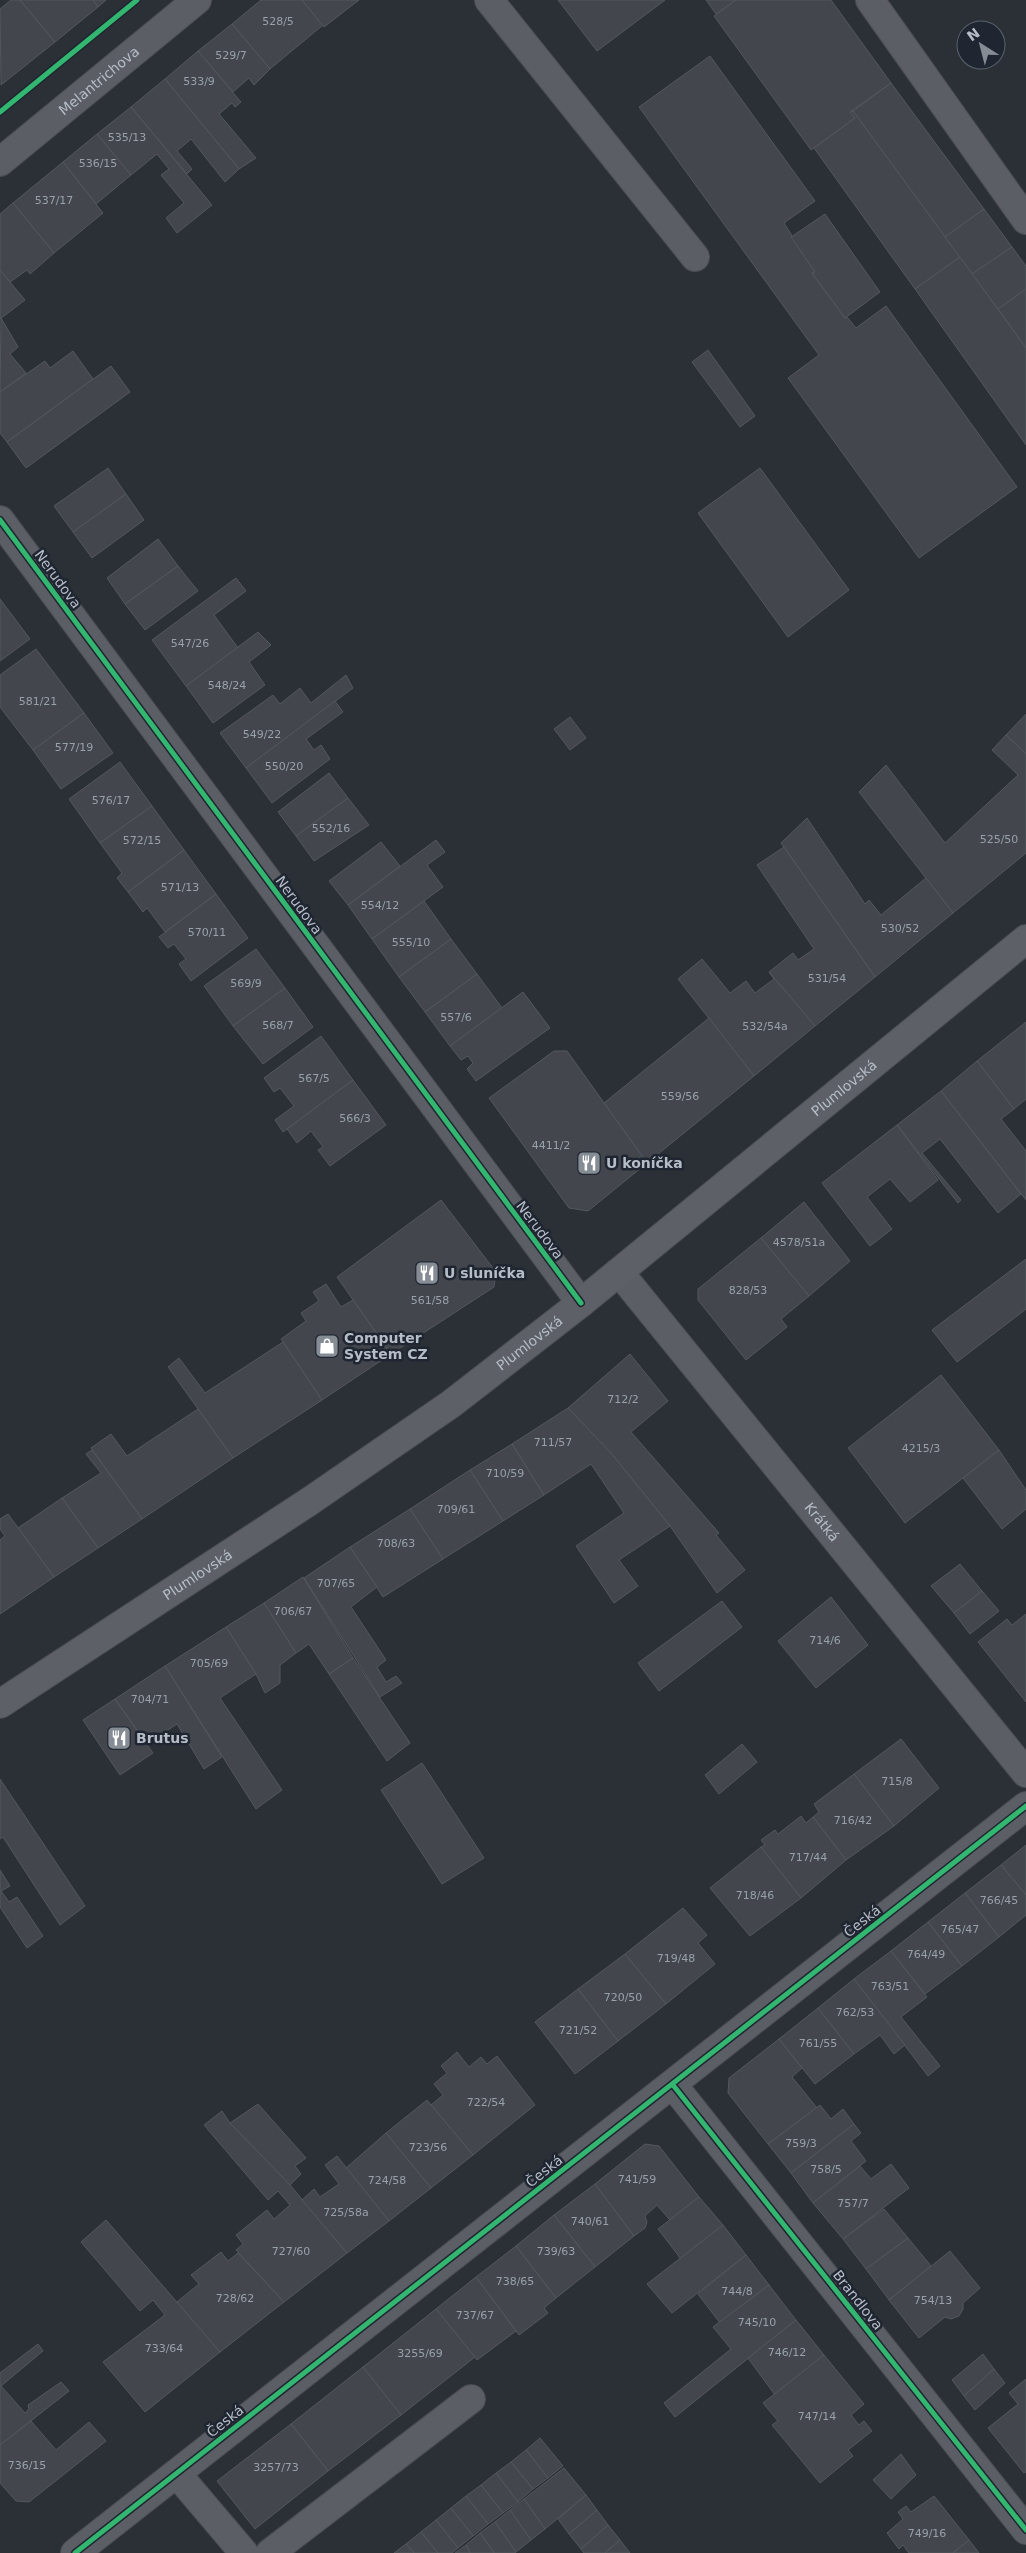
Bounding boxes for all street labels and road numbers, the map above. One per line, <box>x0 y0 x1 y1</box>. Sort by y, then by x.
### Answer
street label: Melantrichova <box>55 43 142 118</box>
street label: Nerudova <box>32 547 84 611</box>
street label: Nerudova <box>273 873 325 937</box>
street label: Plumlovská <box>808 1057 880 1119</box>
street label: Nerudova <box>513 1198 567 1262</box>
street label: Plumlovská <box>493 1312 566 1374</box>
street label: Krátká <box>801 1499 843 1545</box>
street label: Plumlovská <box>160 1546 235 1603</box>
street label: Česká <box>840 1901 884 1940</box>
street label: Česká <box>522 2151 566 2190</box>
street label: Brandlova <box>830 2267 886 2333</box>
street label: Česká <box>203 2401 247 2440</box>

